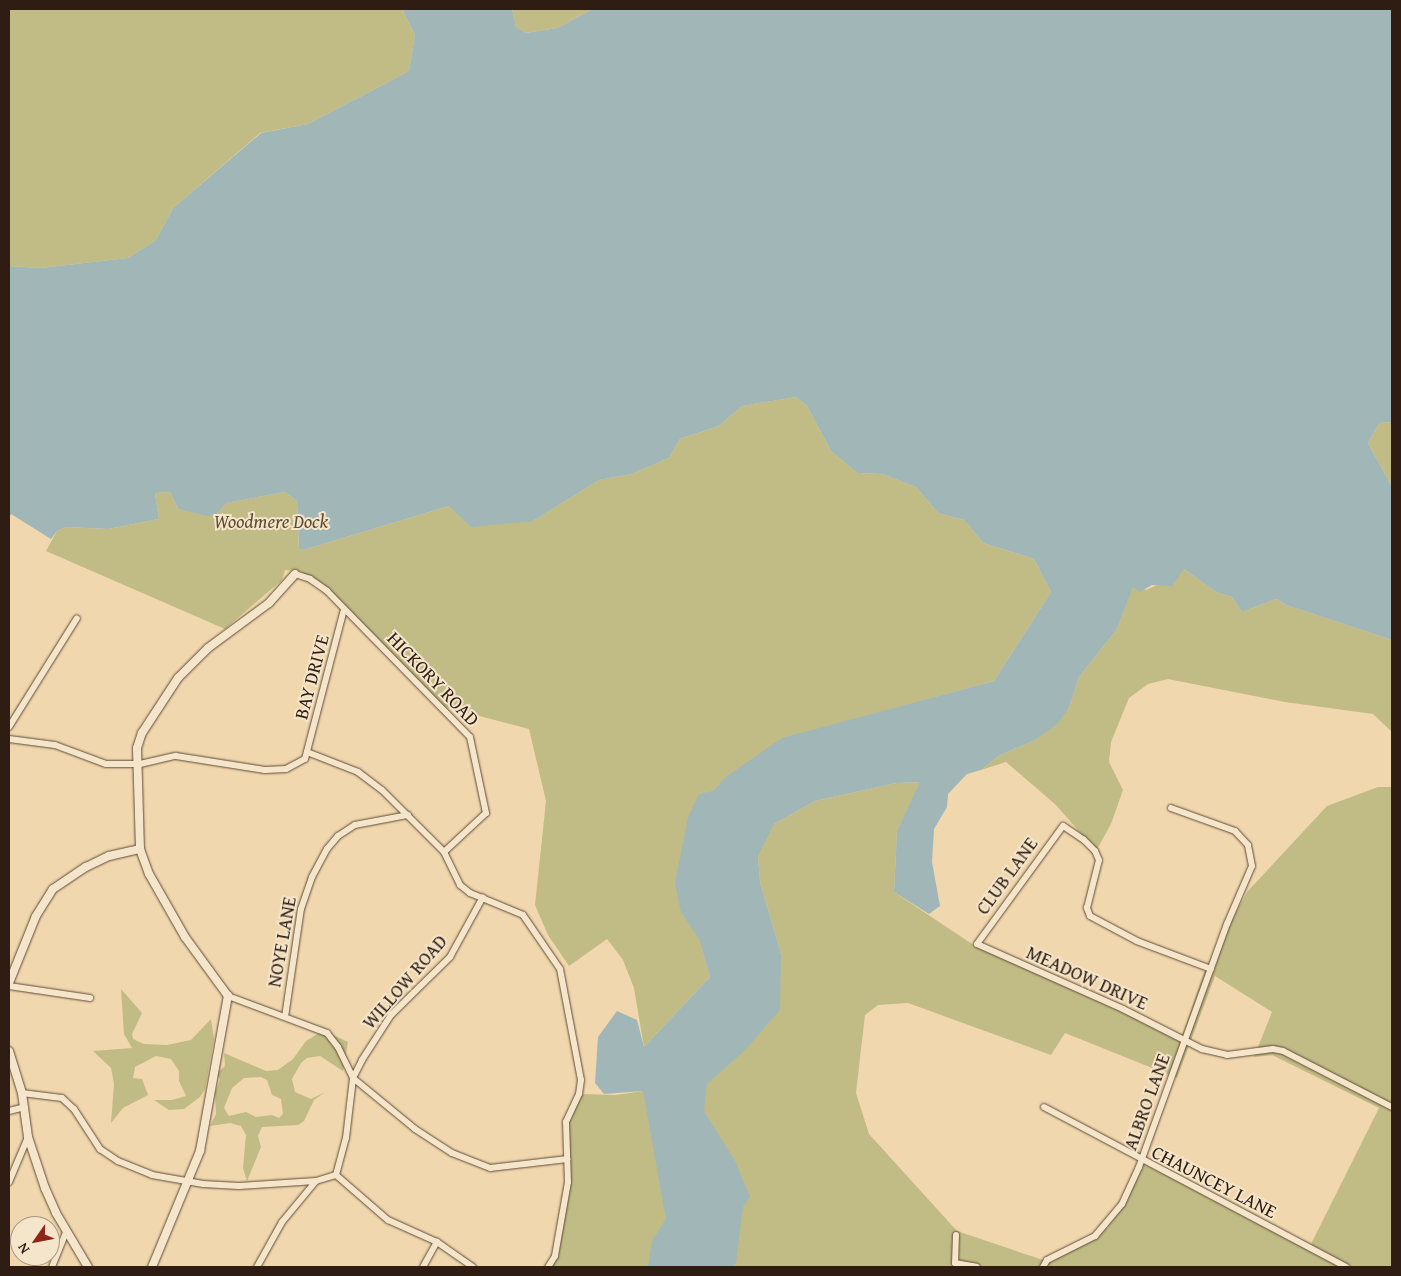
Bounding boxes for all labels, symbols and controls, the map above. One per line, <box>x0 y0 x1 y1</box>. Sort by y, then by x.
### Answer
park label: Woodmere Dock <box>214 511 328 533</box>
street label: HICKORY ROAD <box>382 627 484 731</box>
street label: BAY DRIVE <box>290 632 334 722</box>
street label: CLUB LANE <box>971 833 1043 919</box>
street label: NOYE LANE <box>263 895 301 989</box>
street label: WILLOW ROAD <box>358 930 452 1034</box>
street label: MEADOW DRIVE <box>1023 941 1151 1015</box>
street label: ALBRO LANE <box>1119 1051 1175 1153</box>
street label: CHAUNCEY LANE <box>1148 1141 1280 1223</box>
north arrow <box>10 1216 60 1266</box>
text: N <box>12 1239 34 1258</box>

